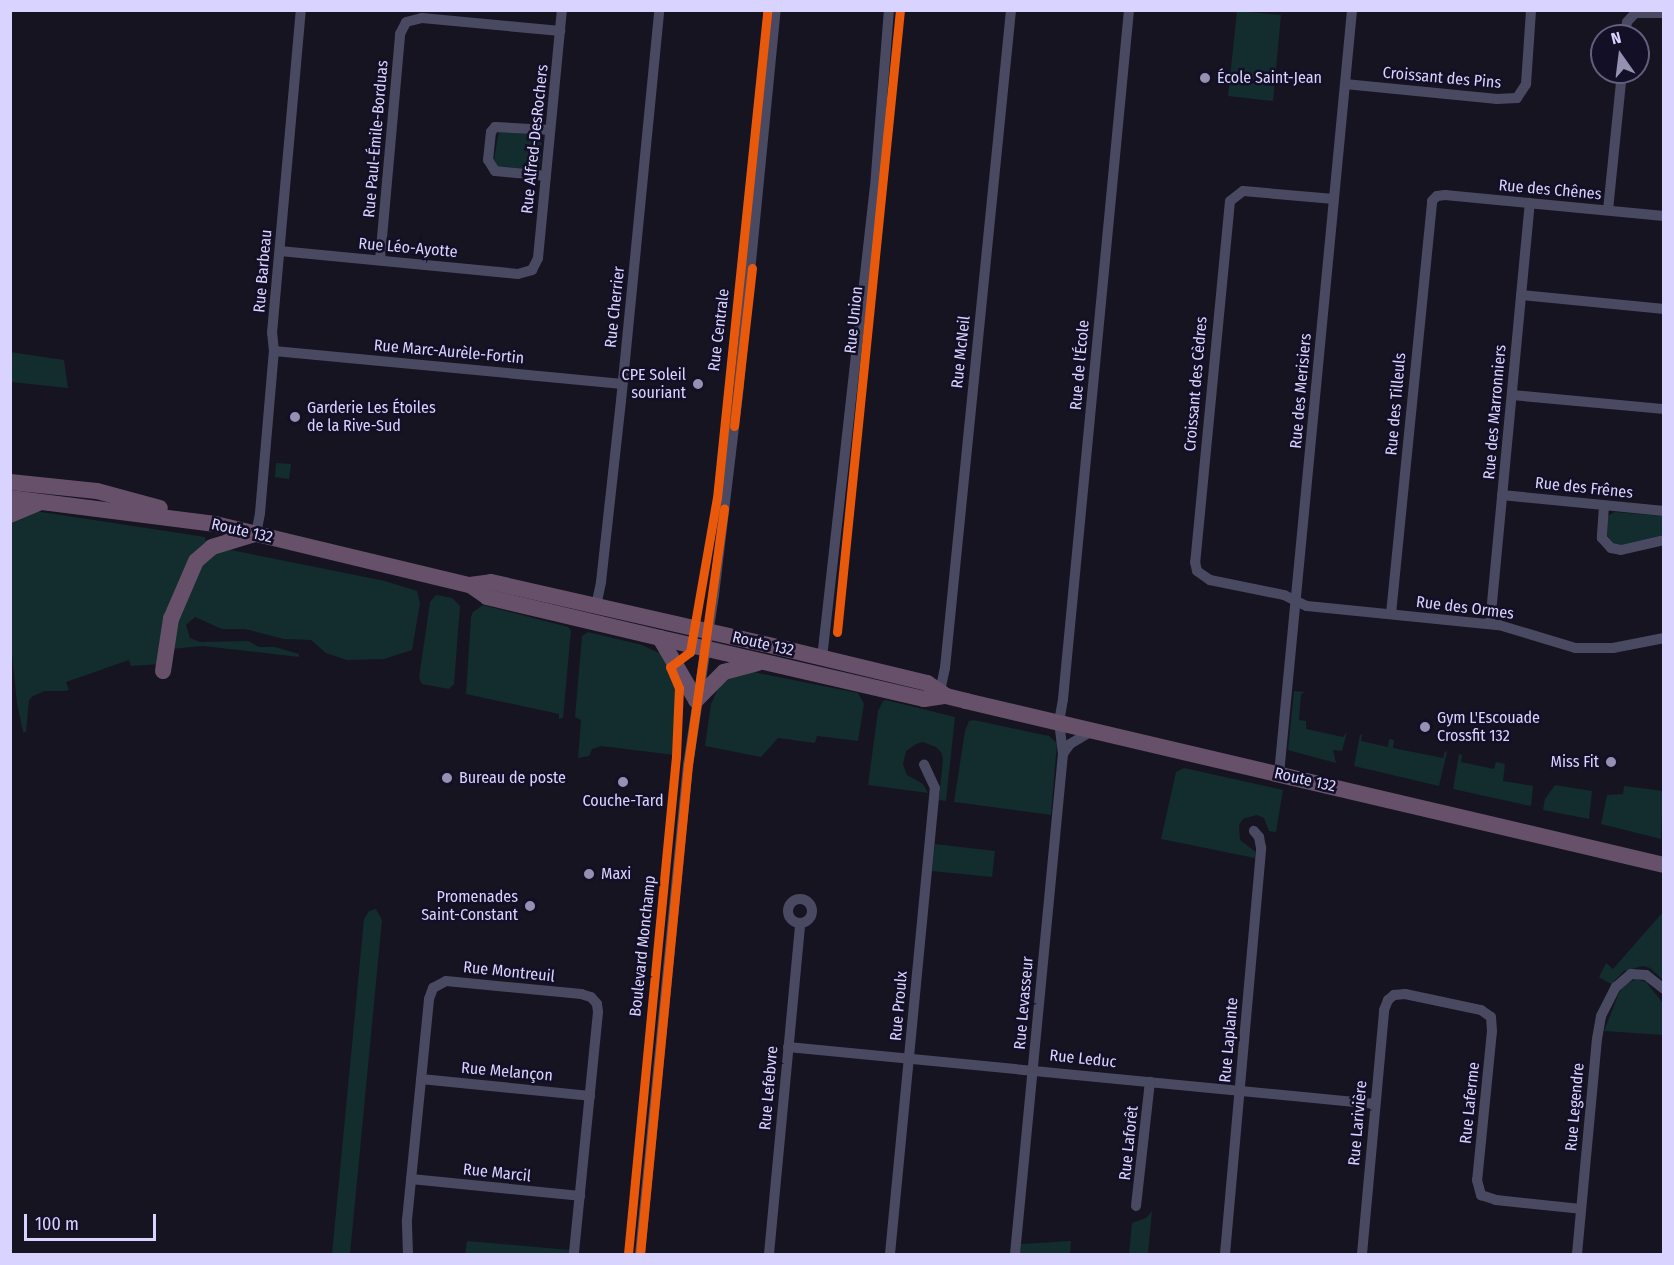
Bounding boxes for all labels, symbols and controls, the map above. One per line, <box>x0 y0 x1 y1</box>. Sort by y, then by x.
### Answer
north arrow <box>1590 24 1650 84</box>
text: N <box>1609 28 1623 48</box>
street label: Rue Paul-Émile-Borduas <box>360 60 392 218</box>
street label: Rue Alfred-DesRochers <box>518 63 552 215</box>
street label: Croissant des Pins <box>1382 63 1502 93</box>
place label: École Saint-Jean <box>1217 68 1322 88</box>
marker: École Saint-Jean <box>1198 71 1212 85</box>
street label: Rue des Chênes <box>1498 176 1602 204</box>
street label: Rue Barbeau <box>250 229 276 313</box>
street label: Rue Léo-Ayotte <box>358 234 458 262</box>
street label: Rue Cherrier <box>601 265 629 349</box>
street label: Rue Union <box>841 285 867 355</box>
street label: Rue Centrale <box>704 288 734 372</box>
street label: Rue McNeil <box>948 315 974 389</box>
street label: Croissant des Cèdres <box>1181 316 1211 452</box>
street label: Rue de l'École <box>1066 319 1094 411</box>
street label: Rue des Merisiers <box>1286 333 1316 449</box>
street label: Rue Marc-Aurèle-Fortin <box>373 336 525 368</box>
street label: Rue des Marronniers <box>1480 344 1510 480</box>
street label: Rue des Tilleuls <box>1382 352 1410 456</box>
place label: CPE Soleil souriant <box>622 365 686 403</box>
marker: CPE Soleil souriant <box>691 377 705 391</box>
place label: Garderie Les Étoiles de la Rive-Sud <box>307 398 436 436</box>
marker: Garderie Les Étoiles de la Rive-Sud <box>288 410 302 424</box>
street label: Rue des Frênes <box>1534 473 1634 503</box>
street label: Route 132 <box>209 515 275 547</box>
street label: Rue des Ormes <box>1415 592 1515 624</box>
street label: Route 132 <box>730 628 796 660</box>
place label: Gym L'Escouade Crossfit 132 <box>1437 708 1540 746</box>
marker: Gym L'Escouade Crossfit 132 <box>1418 720 1432 734</box>
place label: Miss Fit <box>1551 752 1599 772</box>
marker: Miss Fit <box>1604 755 1618 769</box>
street label: Route 132 <box>1272 764 1338 796</box>
place label: Bureau de poste <box>459 768 566 788</box>
marker: Bureau de poste <box>440 771 454 785</box>
marker: Couche-Tard <box>616 775 630 789</box>
place label: Couche-Tard <box>582 791 664 811</box>
place label: Maxi <box>601 864 631 884</box>
marker: Maxi <box>582 867 596 881</box>
street label: Boulevard Monchamp <box>626 874 660 1018</box>
place label: Promenades Saint-Constant <box>421 887 518 925</box>
marker: Promenades Saint-Constant <box>523 899 537 913</box>
street label: Rue Levasseur <box>1010 956 1038 1050</box>
street label: Rue Montreuil <box>462 958 556 986</box>
street label: Rue Proulx <box>886 970 912 1042</box>
street label: Rue Laplante <box>1216 997 1242 1083</box>
street label: Rue Lefebvre <box>756 1045 782 1131</box>
street label: Rue Leduc <box>1049 1046 1117 1072</box>
street label: Rue Melançon <box>460 1058 554 1086</box>
street label: Rue Laferme <box>1456 1061 1484 1145</box>
street label: Rue Legendre <box>1562 1062 1588 1152</box>
street label: Rue Larivière <box>1345 1080 1371 1166</box>
street label: Rue Laforêt <box>1116 1105 1142 1181</box>
street label: Rue Marcil <box>462 1160 532 1186</box>
scale bar <box>27 1202 159 1240</box>
text: 100 m <box>35 1213 79 1235</box>

